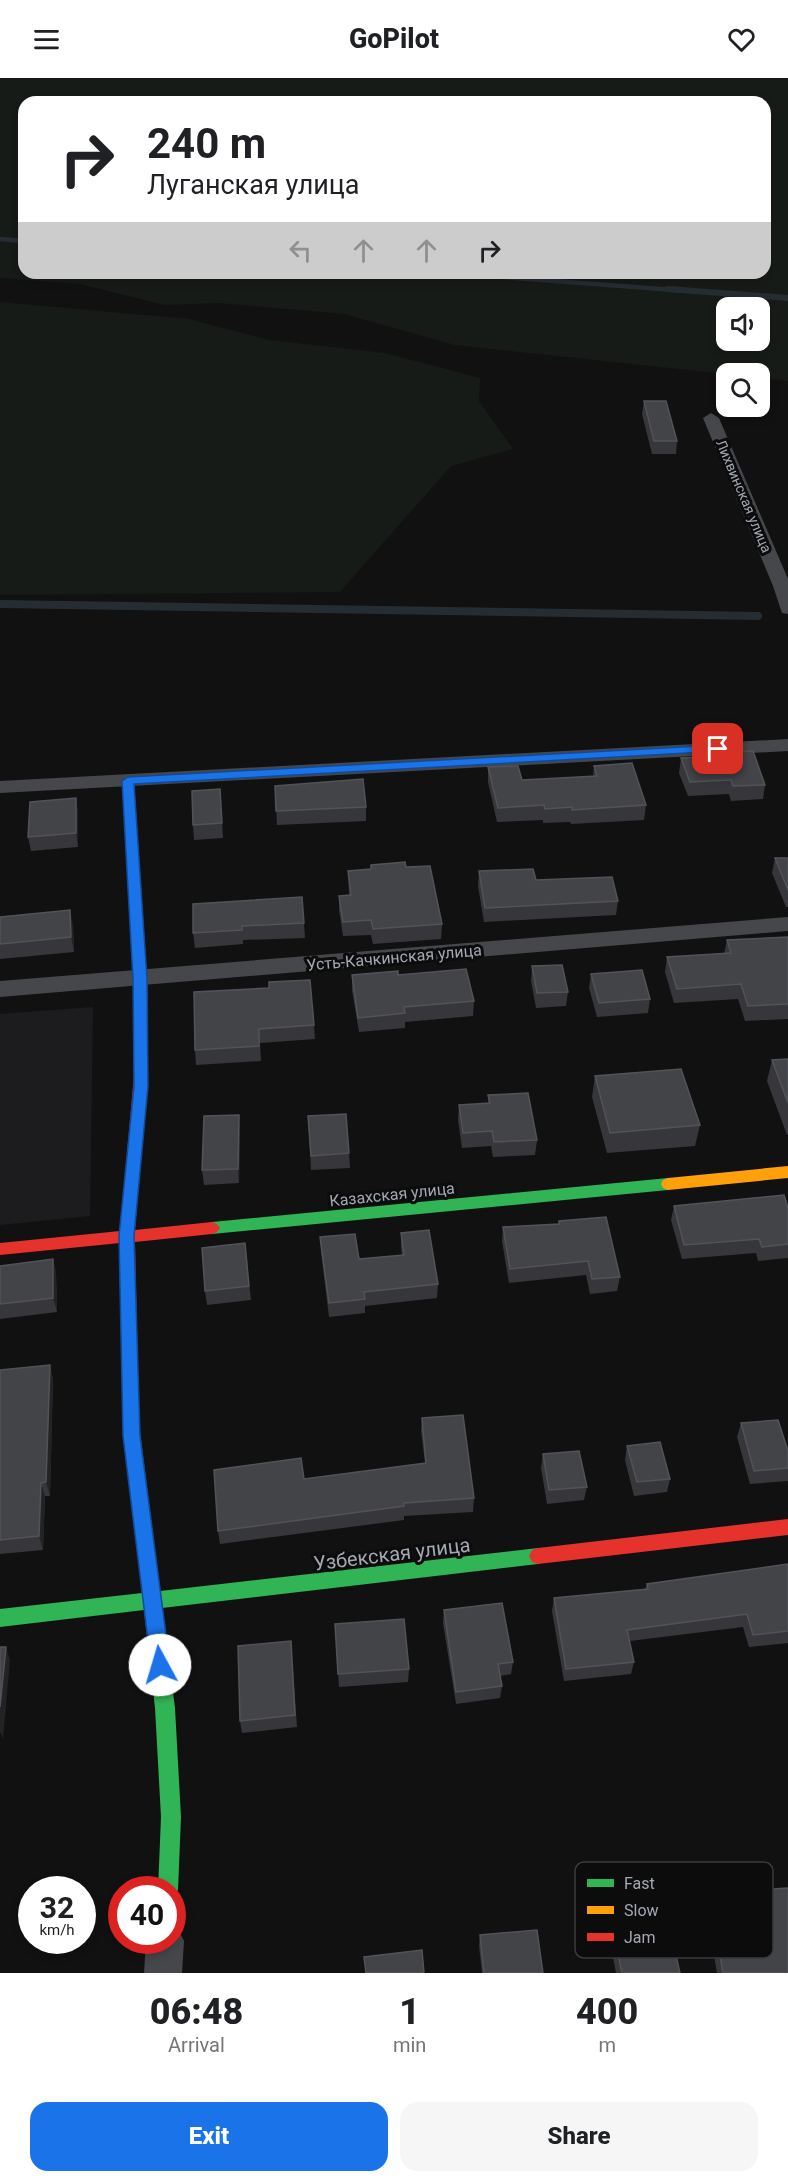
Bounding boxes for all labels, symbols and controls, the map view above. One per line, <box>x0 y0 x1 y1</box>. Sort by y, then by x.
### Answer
icon: menu <box>30 23 63 56</box>
text: GoPilot <box>349 23 439 55</box>
icon: heart <box>725 23 758 56</box>
text: 240 m <box>147 119 266 168</box>
icon: right <box>48 120 126 198</box>
text: Луганская улица <box>147 169 360 201</box>
icon: left <box>284 234 317 267</box>
icon: ahead <box>347 234 380 267</box>
icon: ahead <box>410 234 443 267</box>
icon: right <box>473 234 506 267</box>
map controls <box>716 297 770 417</box>
button: sound <box>716 297 770 351</box>
button: search <box>716 363 770 417</box>
street label: Лихвинская улица <box>713 437 775 555</box>
pin <box>692 723 743 774</box>
icon: arrive <box>701 732 734 765</box>
street label: Усть-Качкинская улица <box>306 940 482 975</box>
street label: Казахская улица <box>328 1178 456 1211</box>
street label: Узбекская улица <box>312 1532 472 1576</box>
position arrow <box>128 1633 192 1697</box>
legend <box>575 1862 773 1958</box>
text: Fast <box>624 1874 655 1893</box>
speed limit sign: 40 <box>108 1876 186 1954</box>
text: 32 <box>40 1890 74 1925</box>
text: Slow <box>624 1901 659 1920</box>
text: km/h <box>39 1921 75 1939</box>
text: Jam <box>624 1928 656 1947</box>
text: 06:48 <box>150 1991 243 2033</box>
text: 1 <box>399 1991 420 2033</box>
text: 400 <box>576 1991 638 2033</box>
text: Arrival <box>168 2033 225 2057</box>
text: min <box>393 2033 426 2057</box>
text: m <box>598 2033 616 2057</box>
button: Exit <box>30 2102 388 2171</box>
button: Share <box>400 2102 758 2171</box>

